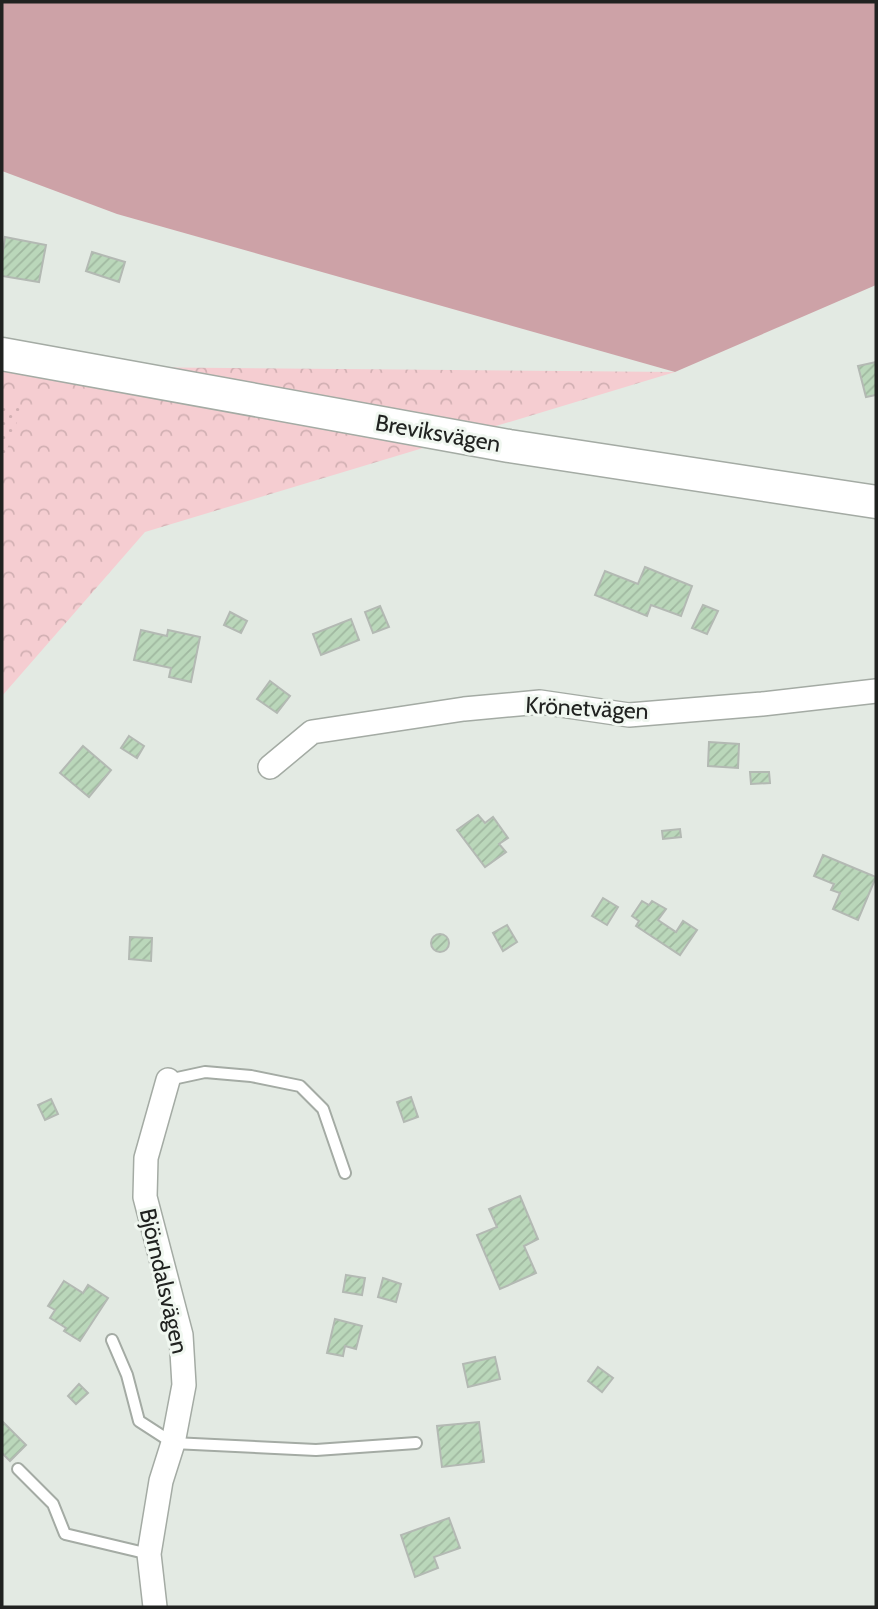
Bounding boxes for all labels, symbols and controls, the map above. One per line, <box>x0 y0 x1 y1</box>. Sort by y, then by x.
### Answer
street label: Breviksvägen <box>373 408 503 458</box>
street label: Krönetvägen <box>525 691 649 725</box>
street label: Björndalsvägen <box>134 1206 194 1356</box>

